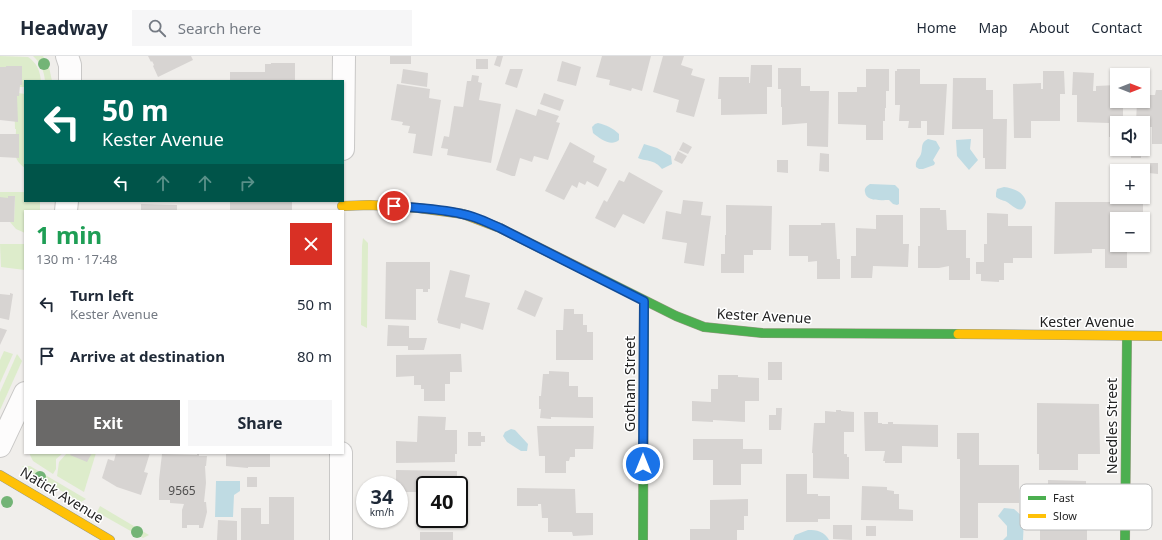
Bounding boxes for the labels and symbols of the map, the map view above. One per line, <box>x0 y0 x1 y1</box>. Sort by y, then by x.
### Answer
north arrow <box>1110 68 1150 108</box>
pin <box>377 189 411 223</box>
street label: Kester Avenue <box>716 304 812 327</box>
street label: Kester Avenue <box>1040 312 1134 331</box>
street label: Gotham Street <box>620 336 639 432</box>
street label: Needles Street <box>1102 378 1121 474</box>
position arrow <box>622 443 664 485</box>
street label: Natick Avenue <box>17 462 108 527</box>
speed limit sign: 40 <box>416 476 468 528</box>
house number: 9565 <box>168 482 196 499</box>
legend <box>1020 484 1152 530</box>
text: Fast <box>1053 490 1074 505</box>
text: Slow <box>1053 508 1077 523</box>

